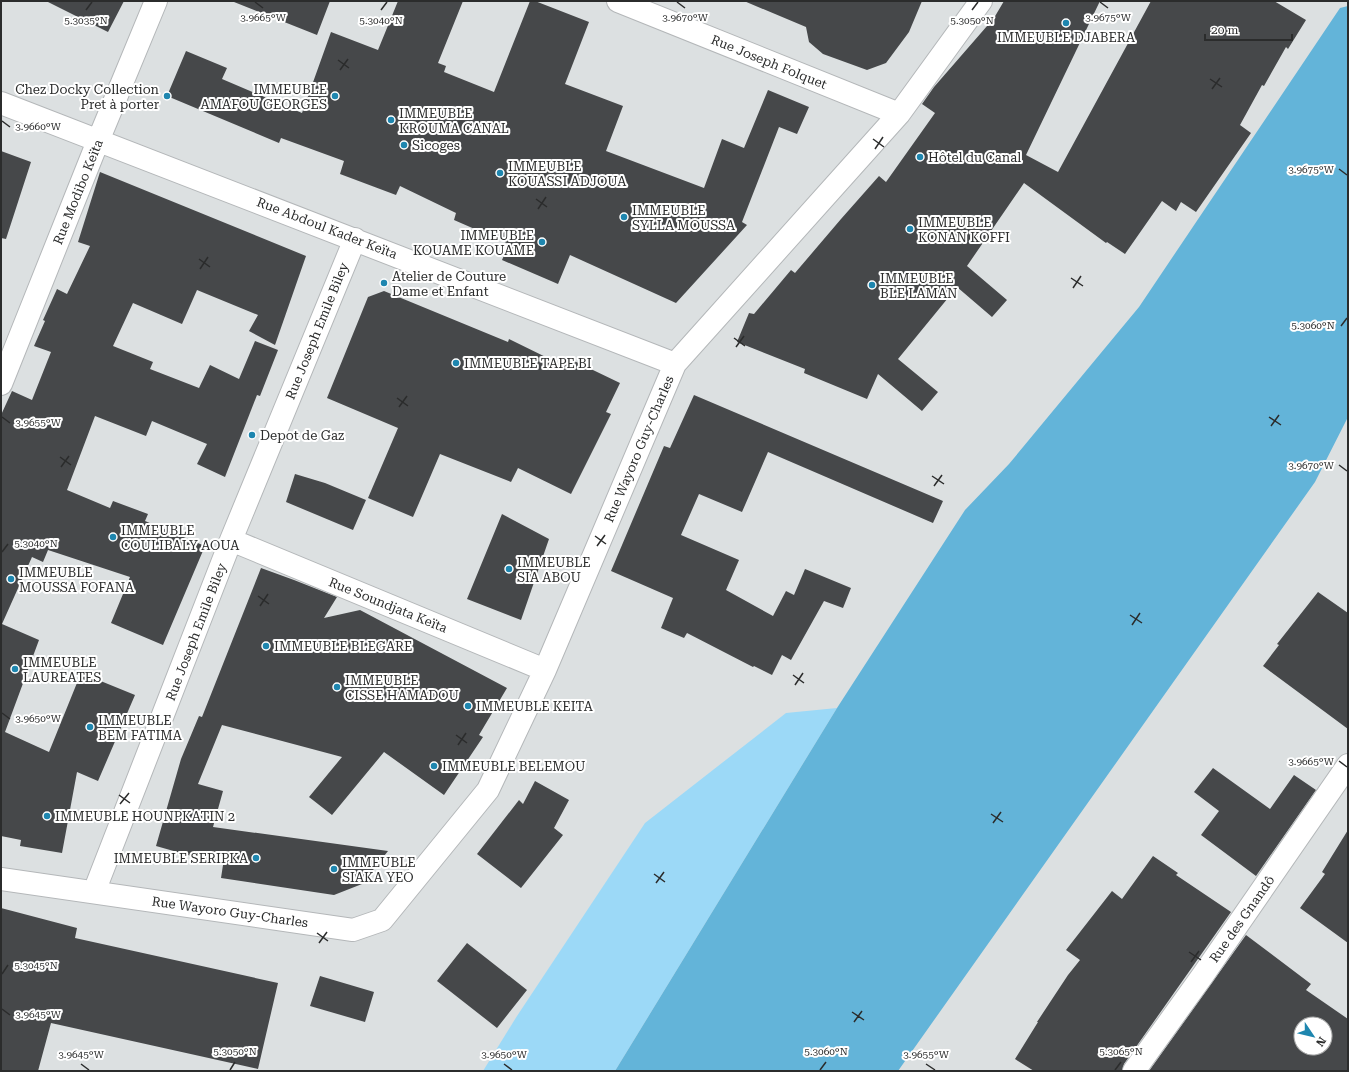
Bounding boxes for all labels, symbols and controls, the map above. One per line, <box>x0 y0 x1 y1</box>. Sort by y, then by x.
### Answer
text: 3.9665°W <box>240 12 287 23</box>
text: 3.9670°W <box>662 12 709 23</box>
text: 3.9675°W <box>1085 12 1132 23</box>
text: 5.3035°N <box>64 15 108 26</box>
text: 5.3040°N <box>359 15 403 26</box>
text: 5.3050°N <box>950 15 994 26</box>
scale bar <box>1205 16 1292 42</box>
marker: IMMEUBLE DJABERA <box>1061 18 1071 28</box>
text: 20 m <box>1211 23 1238 37</box>
place label: IMMEUBLE DJABERA <box>997 30 1135 45</box>
street label: Rue Joseph Folquet <box>709 32 829 92</box>
place label: Chez Docky Collection Pret à porter <box>15 82 160 112</box>
place label: IMMEUBLE AMAFOU GEORGES <box>201 82 327 112</box>
marker: Chez Docky Collection Pret à porter <box>162 91 172 101</box>
marker: IMMEUBLE AMAFOU GEORGES <box>330 91 340 101</box>
place label: IMMEUBLE KROUMA CANAL <box>399 106 509 136</box>
marker: IMMEUBLE KROUMA CANAL <box>386 115 396 125</box>
text: 3.9660°W <box>15 121 62 132</box>
street label: Rue Modibo Keïta <box>50 137 106 247</box>
place label: Sicoges <box>412 138 460 153</box>
marker: Sicoges <box>399 140 409 150</box>
place label: Hôtel du Canal <box>928 150 1021 165</box>
marker: Hôtel du Canal <box>915 152 925 162</box>
place label: IMMEUBLE KOUASSI ADJOUA <box>508 159 626 189</box>
text: 3.9675°W <box>1288 164 1335 175</box>
marker: IMMEUBLE KOUASSI ADJOUA <box>495 168 505 178</box>
street label: Rue Abdoul Kader Keïta <box>255 194 399 262</box>
place label: IMMEUBLE SYLLA MOUSSA <box>632 203 735 233</box>
marker: IMMEUBLE SYLLA MOUSSA <box>619 212 629 222</box>
place label: IMMEUBLE KONAN KOFFI <box>918 215 1010 245</box>
marker: IMMEUBLE KONAN KOFFI <box>905 224 915 234</box>
place label: IMMEUBLE KOUAME KOUAME <box>413 228 534 258</box>
marker: IMMEUBLE KOUAME KOUAME <box>537 237 547 247</box>
street label: Rue Joseph Emile Biley <box>283 260 351 402</box>
place label: Atelier de Couture Dame et Enfant <box>392 269 506 299</box>
place label: IMMEUBLE BLE LAMAN <box>880 271 957 301</box>
marker: Atelier de Couture Dame et Enfant <box>379 278 389 288</box>
marker: IMMEUBLE BLE LAMAN <box>867 280 877 290</box>
text: 5.3060°N <box>1291 320 1335 331</box>
place label: IMMEUBLE TAPE BI <box>464 356 592 371</box>
marker: IMMEUBLE TAPE BI <box>451 358 461 368</box>
street label: Rue Wayoro Guy-Charles <box>601 373 677 525</box>
text: 3.9655°W <box>15 417 62 428</box>
place label: Depot de Gaz <box>260 428 344 443</box>
marker: Depot de Gaz <box>247 430 257 440</box>
text: 3.9670°W <box>1288 460 1335 471</box>
place label: IMMEUBLE COULIBALY AOUA <box>121 523 239 553</box>
marker: IMMEUBLE COULIBALY AOUA <box>108 532 118 542</box>
text: 5.3040°N <box>14 538 58 549</box>
place label: IMMEUBLE SIA ABOU <box>517 555 591 585</box>
street label: Rue Joseph Emile Biley <box>163 561 229 703</box>
marker: IMMEUBLE SIA ABOU <box>504 564 514 574</box>
place label: IMMEUBLE MOUSSA FOFANA <box>19 565 134 595</box>
marker: IMMEUBLE MOUSSA FOFANA <box>6 574 16 584</box>
street label: Rue Soundjata Keïta <box>327 574 449 636</box>
place label: IMMEUBLE BLEGARE <box>274 639 412 654</box>
marker: IMMEUBLE BLEGARE <box>261 641 271 651</box>
place label: IMMEUBLE LAUREATES <box>23 655 101 685</box>
marker: IMMEUBLE LAUREATES <box>10 664 20 674</box>
place label: IMMEUBLE CISSE HAMADOU <box>345 673 459 703</box>
marker: IMMEUBLE CISSE HAMADOU <box>332 682 342 692</box>
place label: IMMEUBLE KEITA <box>476 699 593 714</box>
marker: IMMEUBLE KEITA <box>463 701 473 711</box>
text: 3.9650°W <box>15 713 62 724</box>
place label: IMMEUBLE BEM FATIMA <box>98 713 182 743</box>
marker: IMMEUBLE BEM FATIMA <box>85 722 95 732</box>
text: 3.9665°W <box>1288 756 1335 767</box>
place label: IMMEUBLE BELEMOU <box>442 759 585 774</box>
marker: IMMEUBLE BELEMOU <box>429 761 439 771</box>
place label: IMMEUBLE HOUNPKATIN 2 <box>55 809 235 824</box>
marker: IMMEUBLE HOUNPKATIN 2 <box>42 811 52 821</box>
place label: IMMEUBLE SERIPKA <box>114 851 248 866</box>
marker: IMMEUBLE SERIPKA <box>251 853 261 863</box>
place label: IMMEUBLE SIAKA YEO <box>342 855 416 885</box>
marker: IMMEUBLE SIAKA YEO <box>329 864 339 874</box>
street label: Rue des Gnandô <box>1206 873 1278 965</box>
street label: Rue Wayoro Guy-Charles <box>151 894 309 930</box>
text: 5.3045°N <box>14 960 58 971</box>
text: 3.9645°W <box>15 1009 62 1020</box>
north arrow <box>1293 1016 1333 1056</box>
text: N <box>1313 1034 1329 1049</box>
text: 5.3050°N <box>213 1046 257 1057</box>
text: 5.3060°N <box>804 1046 848 1057</box>
text: 5.3065°N <box>1099 1046 1143 1057</box>
text: 3.9645°W <box>58 1049 105 1060</box>
text: 3.9650°W <box>481 1049 528 1060</box>
text: 3.9655°W <box>903 1049 950 1060</box>

